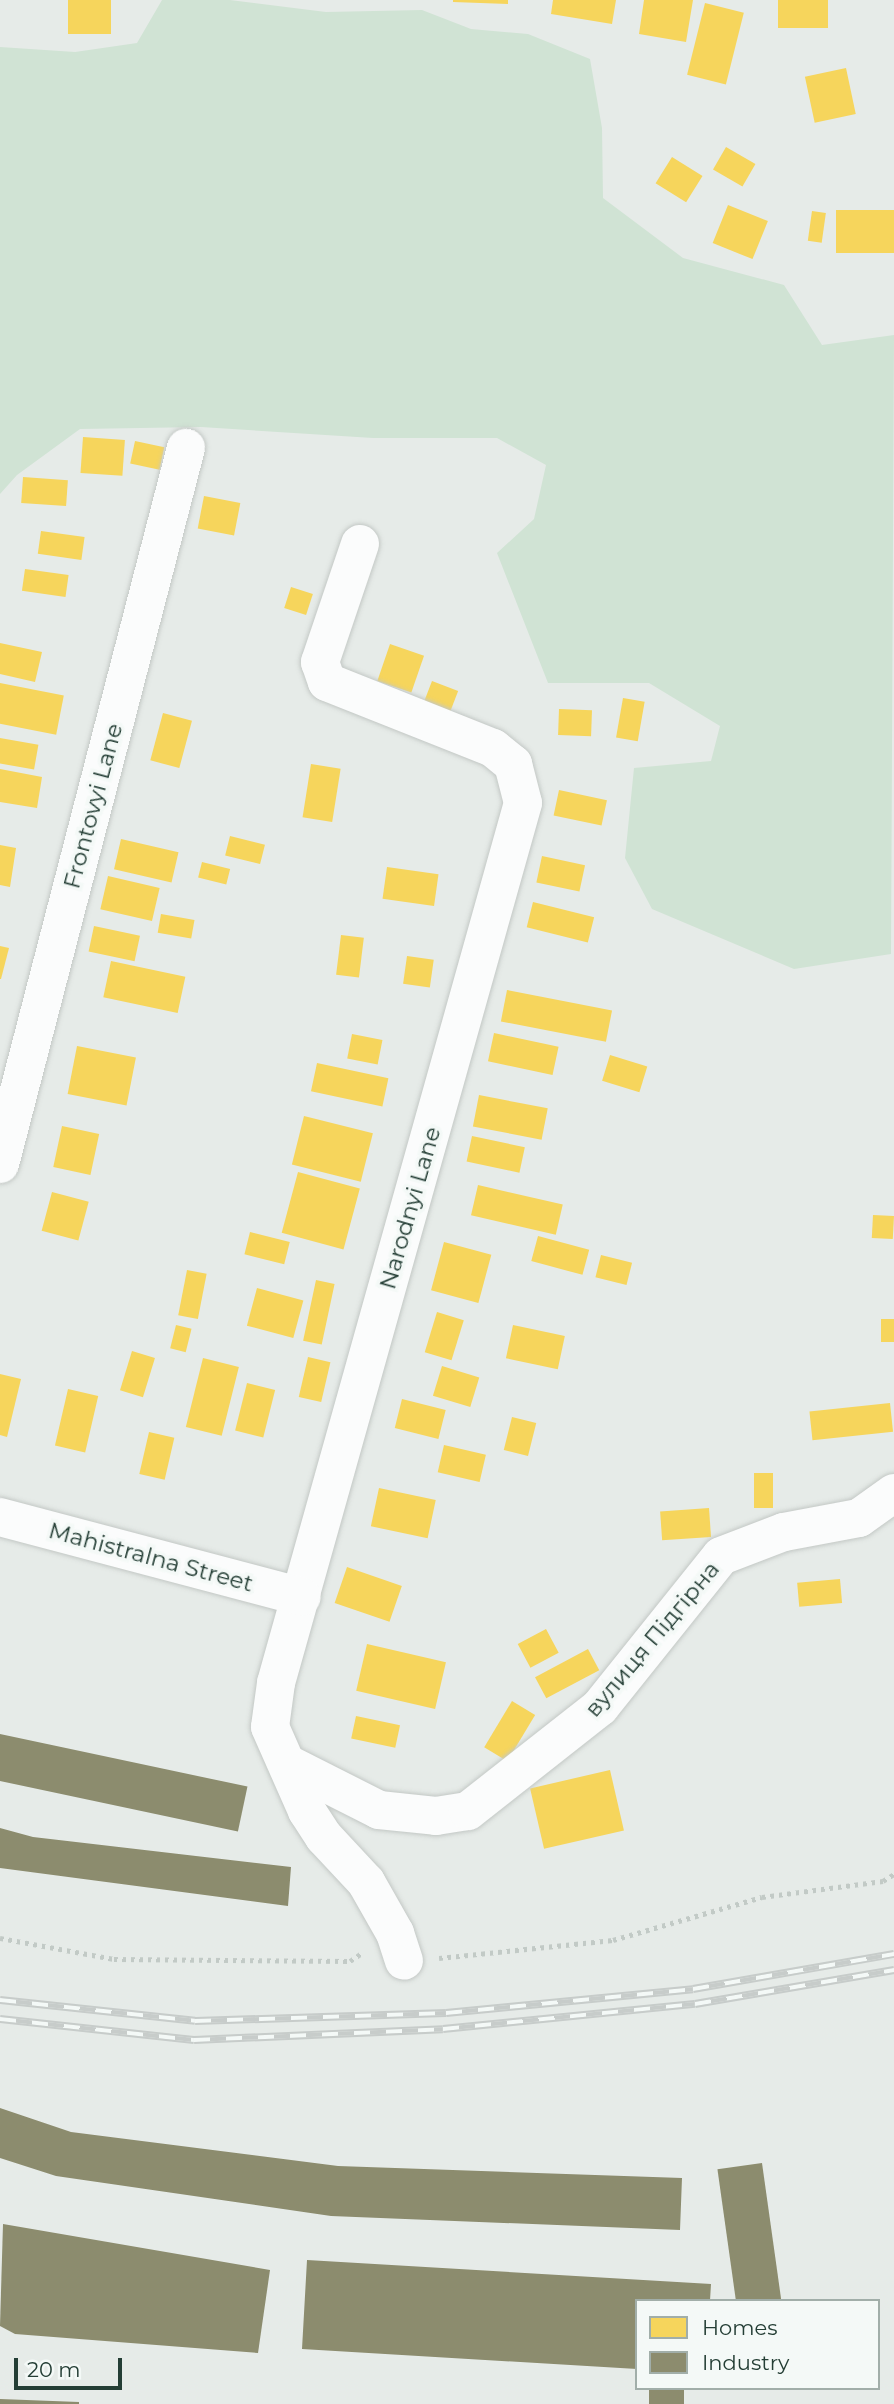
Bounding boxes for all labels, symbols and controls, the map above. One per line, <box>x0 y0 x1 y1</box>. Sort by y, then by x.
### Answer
street label: Frontovyi Lane <box>58 720 128 892</box>
street label: Narodnyi Lane <box>374 1124 446 1292</box>
street label: Mahistralna Street <box>46 1516 256 1598</box>
street label: вулиця Підгірна <box>579 1556 725 1722</box>
legend <box>635 2299 880 2390</box>
text: Homes <box>702 2315 777 2340</box>
scale bar <box>18 2344 126 2388</box>
text: Industry <box>702 2350 789 2375</box>
text: 20 m <box>27 2357 81 2382</box>

